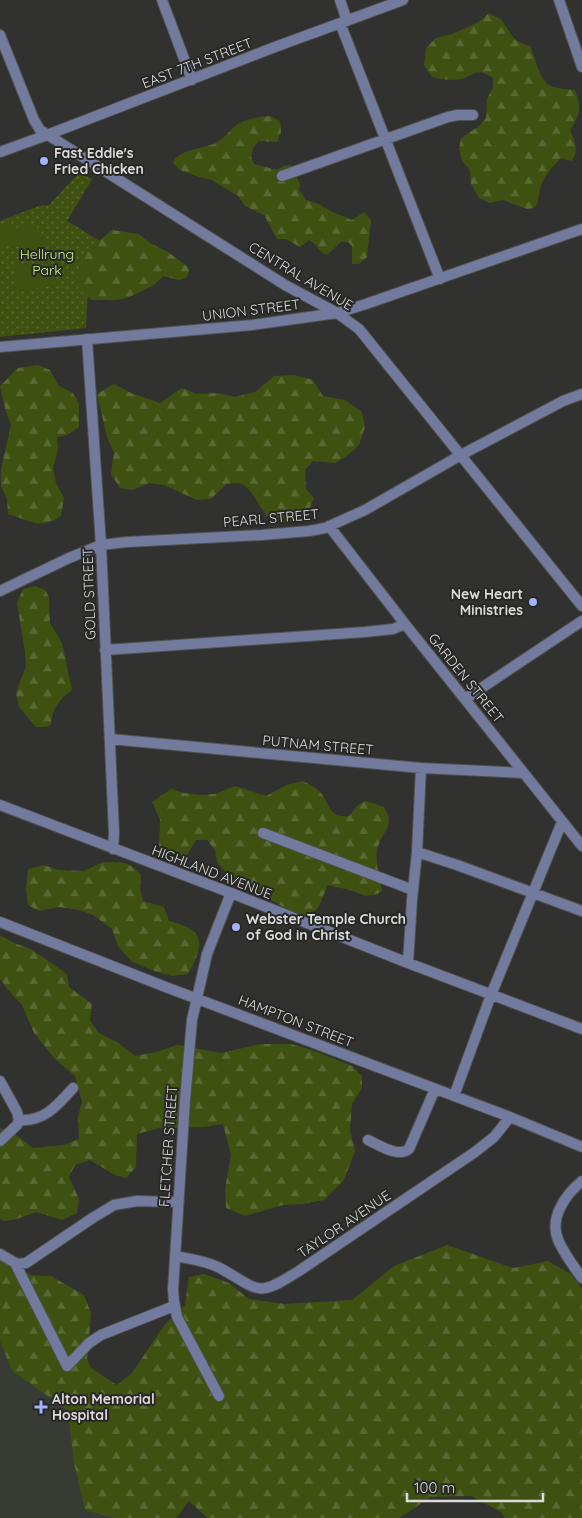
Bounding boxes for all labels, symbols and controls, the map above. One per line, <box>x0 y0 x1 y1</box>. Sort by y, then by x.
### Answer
street label: EAST 7TH STREET <box>139 34 255 92</box>
place label: Fast Eddie's Fried Chicken <box>54 144 144 178</box>
marker: Fast Eddie's Fried Chicken <box>38 155 50 167</box>
street label: CENTRAL AVENUE <box>246 238 357 314</box>
park label: Hellrung Park <box>20 245 74 279</box>
street label: UNION STREET <box>201 295 301 325</box>
street label: PEARL STREET <box>222 505 320 531</box>
street label: GOLD STREET <box>78 548 100 640</box>
place label: New Heart Ministries <box>451 585 523 619</box>
marker: New Heart Ministries <box>527 596 539 608</box>
street label: GARDEN STREET <box>424 629 508 727</box>
street label: PUTNAM STREET <box>262 731 374 759</box>
street label: HIGHLAND AVENUE <box>149 841 275 903</box>
place label: Webster Temple Church of God in Christ <box>246 910 406 944</box>
marker: Webster Temple Church of God in Christ <box>230 921 242 933</box>
street label: HAMPTON STREET <box>236 991 356 1051</box>
street label: FLETCHER STREET <box>155 1085 181 1207</box>
street label: TAYLOR AVENUE <box>294 1186 394 1262</box>
place label: Alton Memorial Hospital <box>52 1390 155 1424</box>
marker: Alton Memorial Hospital <box>34 1400 48 1414</box>
scale bar <box>407 1470 543 1502</box>
text: 100 m <box>414 1478 455 1497</box>

